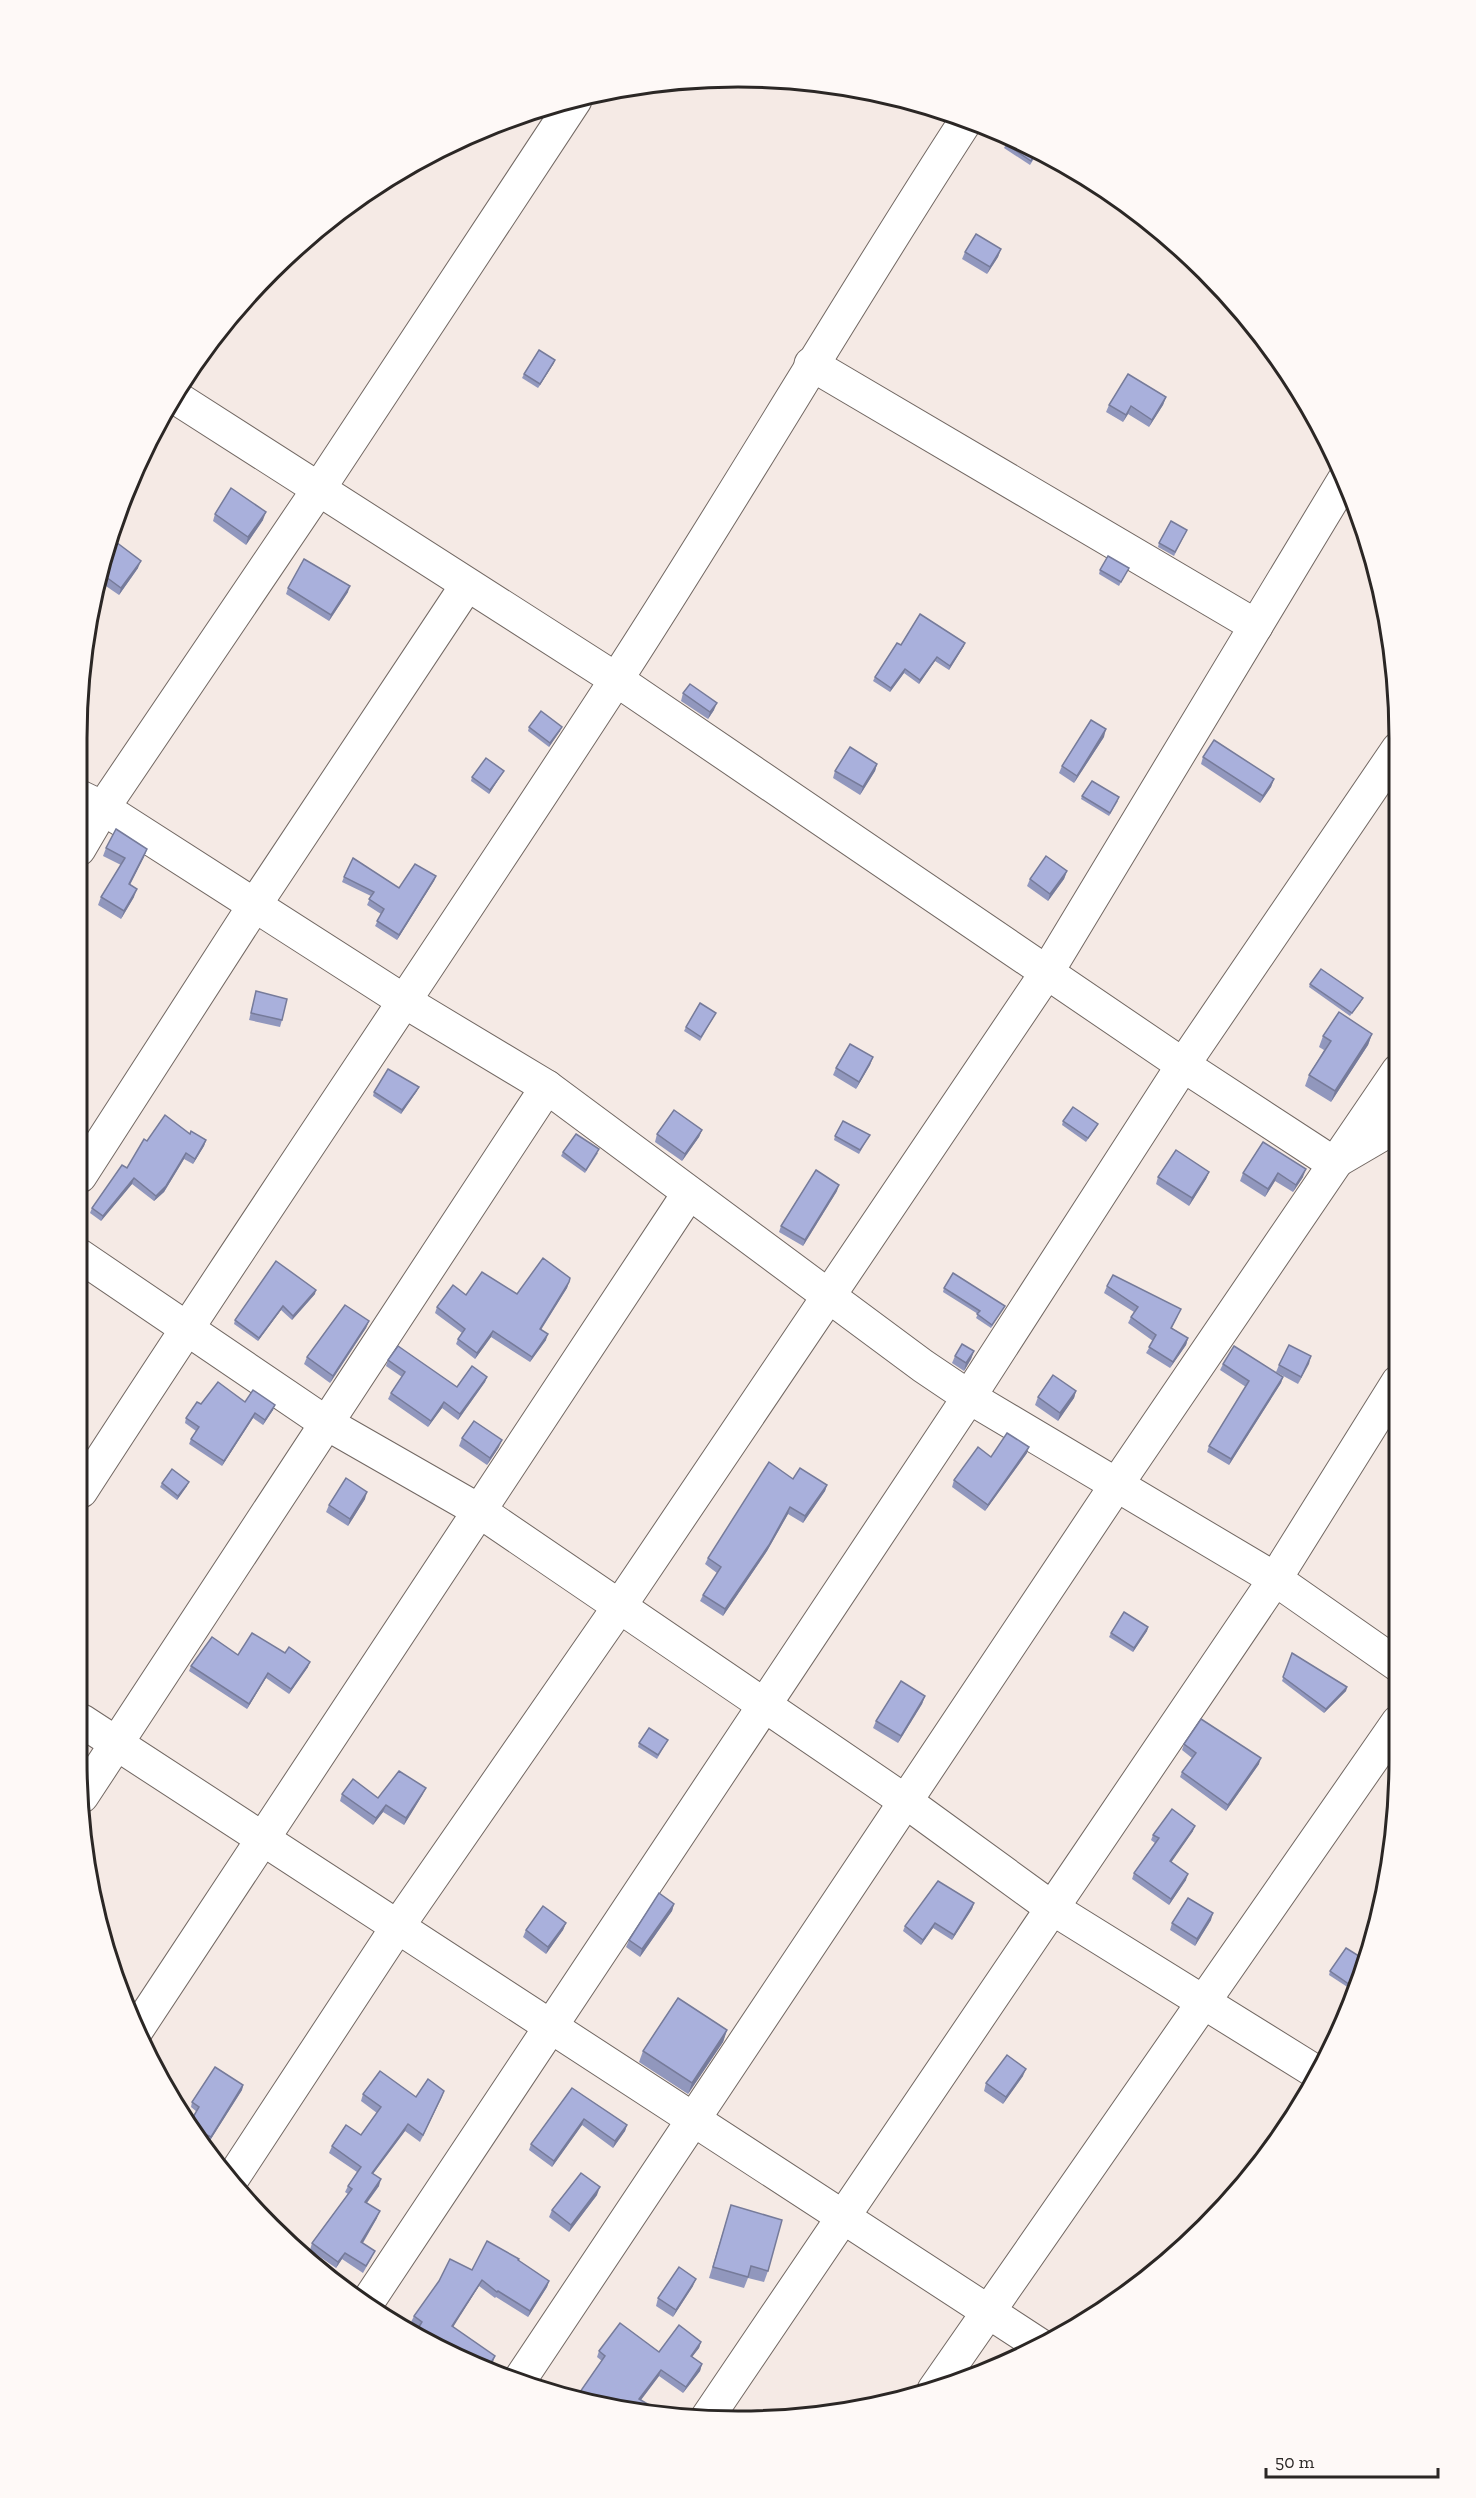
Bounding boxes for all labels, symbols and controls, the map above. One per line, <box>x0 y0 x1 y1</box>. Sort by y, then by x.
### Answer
scale bar <box>1266 2441 1438 2479</box>
text: 50 m <box>1275 2451 1315 2473</box>

